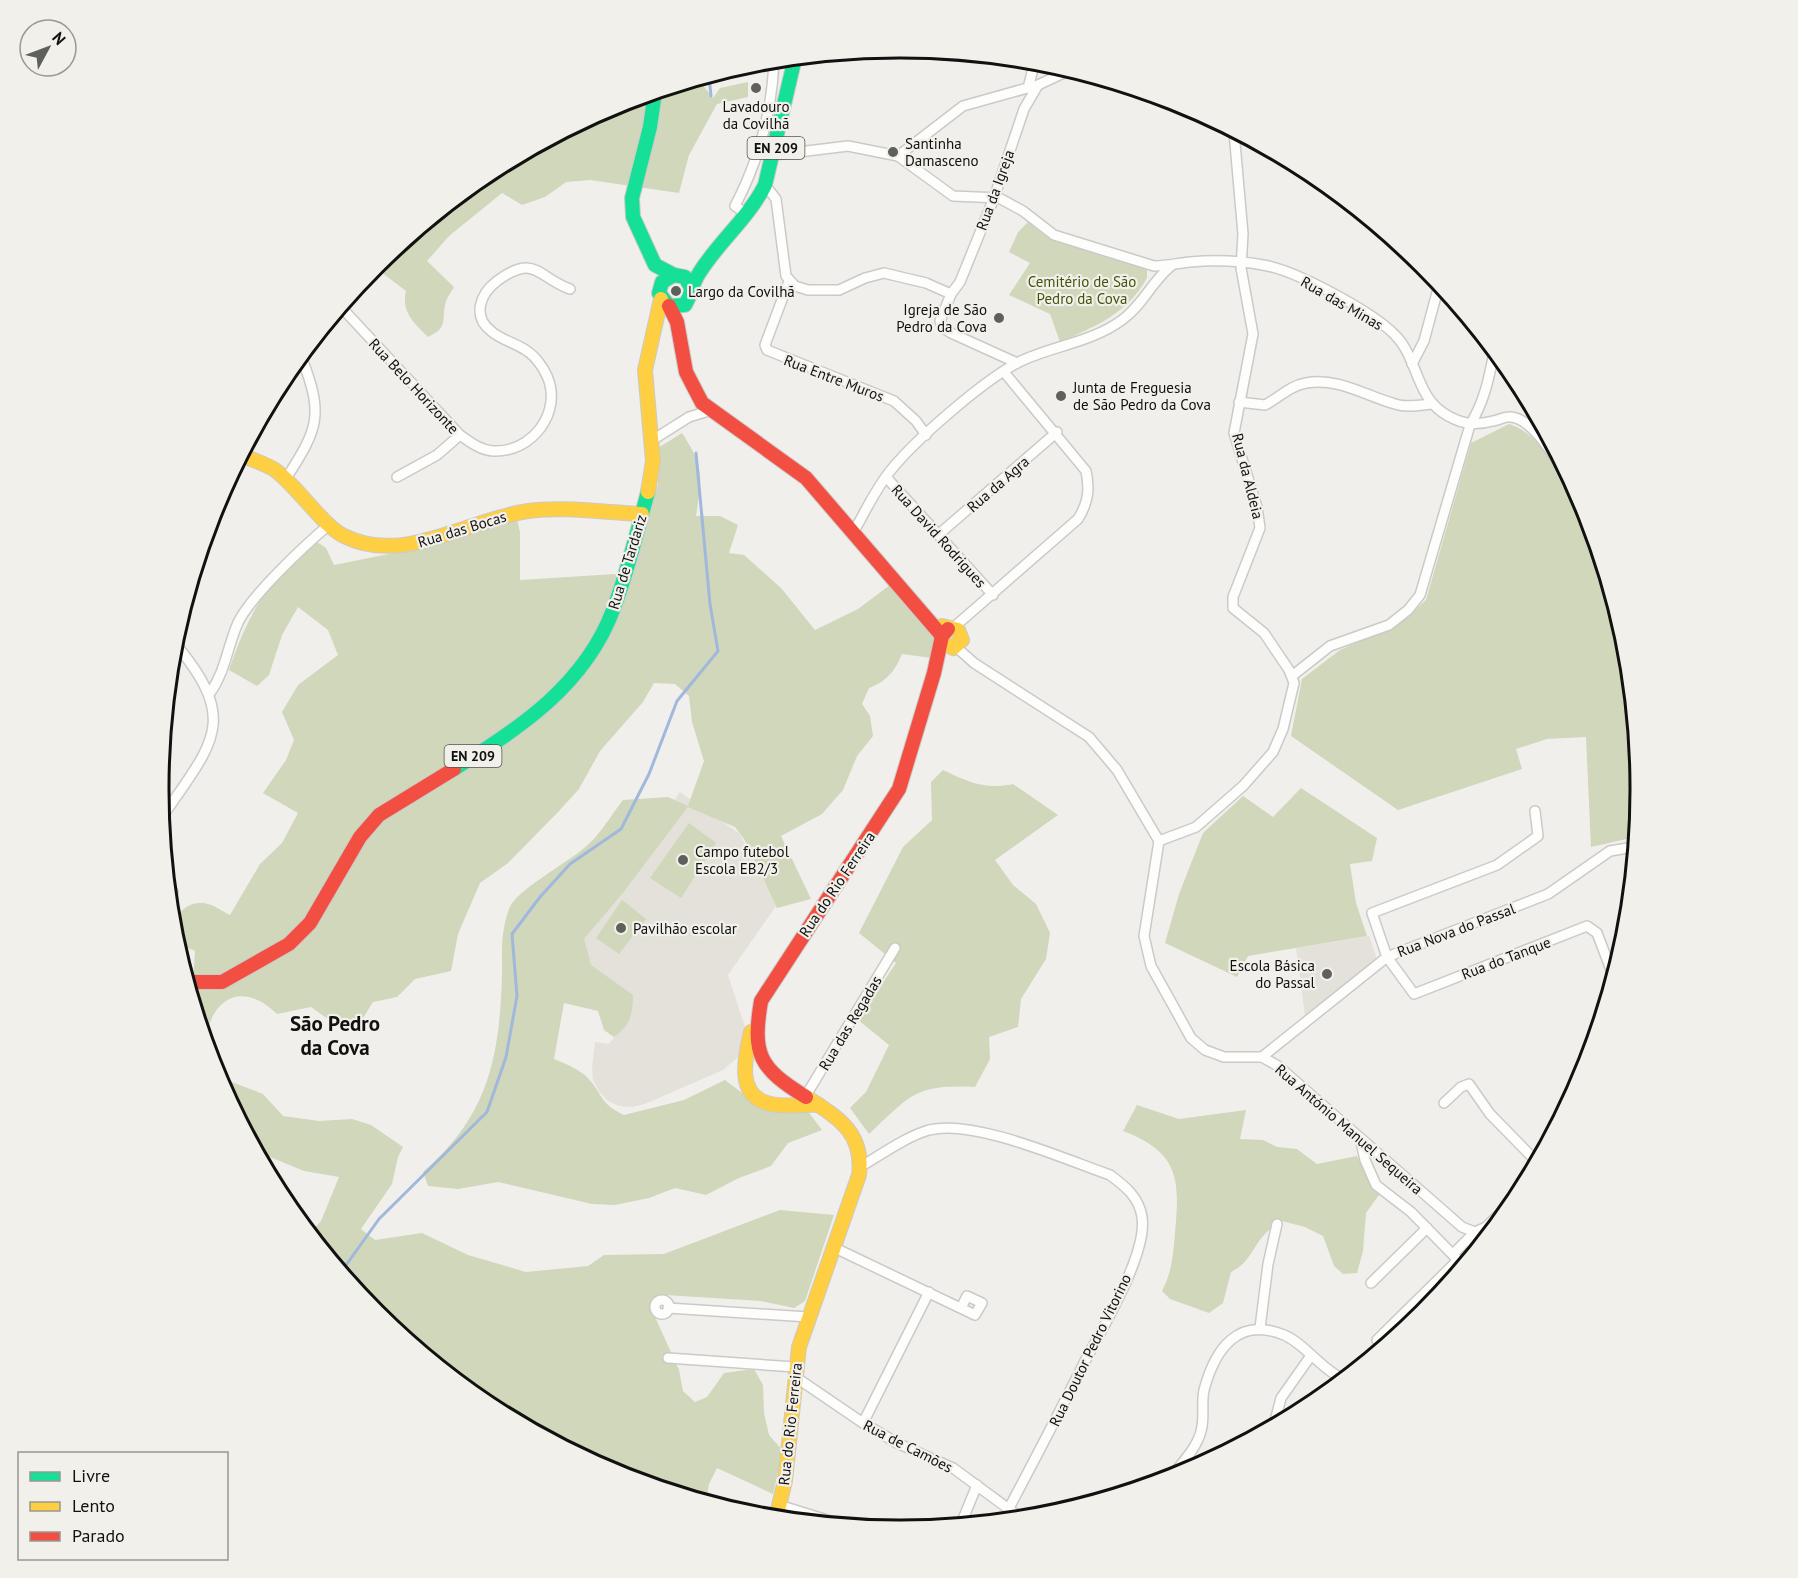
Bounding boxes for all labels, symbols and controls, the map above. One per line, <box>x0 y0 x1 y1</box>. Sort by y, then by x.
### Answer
north arrow <box>18 18 78 78</box>
text: N <box>48 28 70 49</box>
marker: Lavadouro da Covilhã <box>749 81 763 95</box>
place label: Lavadouro da Covilhã <box>723 97 789 133</box>
place label: Santinha Damasceno <box>905 134 978 170</box>
road number: EN 209 <box>748 137 804 159</box>
marker: Santinha Damasceno <box>886 145 900 159</box>
street label: Rua da Igreja <box>972 147 1018 233</box>
park label: Cemitério de São Pedro da Cova <box>1028 272 1136 308</box>
street label: Rua das Minas <box>1297 272 1387 334</box>
place label: Largo da Covilhã <box>688 282 795 301</box>
marker: Largo da Covilhã <box>669 284 683 298</box>
place label: Igreja de São Pedro da Cova <box>896 300 987 336</box>
marker: Igreja de São Pedro da Cova <box>992 311 1006 325</box>
street label: Rua Belo Horizonte <box>365 334 463 438</box>
street label: Rua Entre Muros <box>781 350 887 406</box>
place label: Junta de Freguesia de São Pedro da Cova <box>1072 378 1211 414</box>
marker: Junta de Freguesia de São Pedro da Cova <box>1054 389 1068 403</box>
street label: Rua da Aldeia <box>1228 431 1268 521</box>
street label: Rua da Agra <box>963 452 1033 516</box>
street label: Rua David Rodrigues <box>888 480 990 592</box>
street label: Rua das Bocas <box>415 507 509 551</box>
street label: Rua de Tardariz <box>604 512 650 612</box>
road number: EN 209 <box>444 745 502 767</box>
street label: Rua do Rio Ferreira <box>795 828 879 940</box>
place label: Campo futebol Escola EB2/3 <box>695 842 790 878</box>
marker: Campo futebol Escola EB2/3 <box>676 853 690 867</box>
street label: Rua Nova do Passal <box>1394 899 1518 961</box>
place label: Pavilhão escolar <box>633 919 737 938</box>
marker: Pavilhão escolar <box>614 921 628 935</box>
street label: Rua do Tanque <box>1459 932 1553 984</box>
place label: Escola Básica do Passal <box>1230 956 1316 992</box>
marker: Escola Básica do Passal <box>1320 967 1334 981</box>
street label: Rua das Regadas <box>814 972 886 1074</box>
district label: São Pedro da Cova <box>290 1010 380 1061</box>
street label: Rua António Manuel Sequeira <box>1271 1060 1427 1198</box>
street label: Rua Doutor Pedro Vitorino <box>1045 1271 1135 1429</box>
street label: Rua do Rio Ferreira <box>774 1362 806 1486</box>
street label: Rua de Camões <box>860 1415 956 1477</box>
legend <box>18 1452 228 1560</box>
text: Livre <box>72 1464 110 1487</box>
text: Lento <box>72 1494 115 1517</box>
text: Parado <box>72 1524 125 1547</box>

